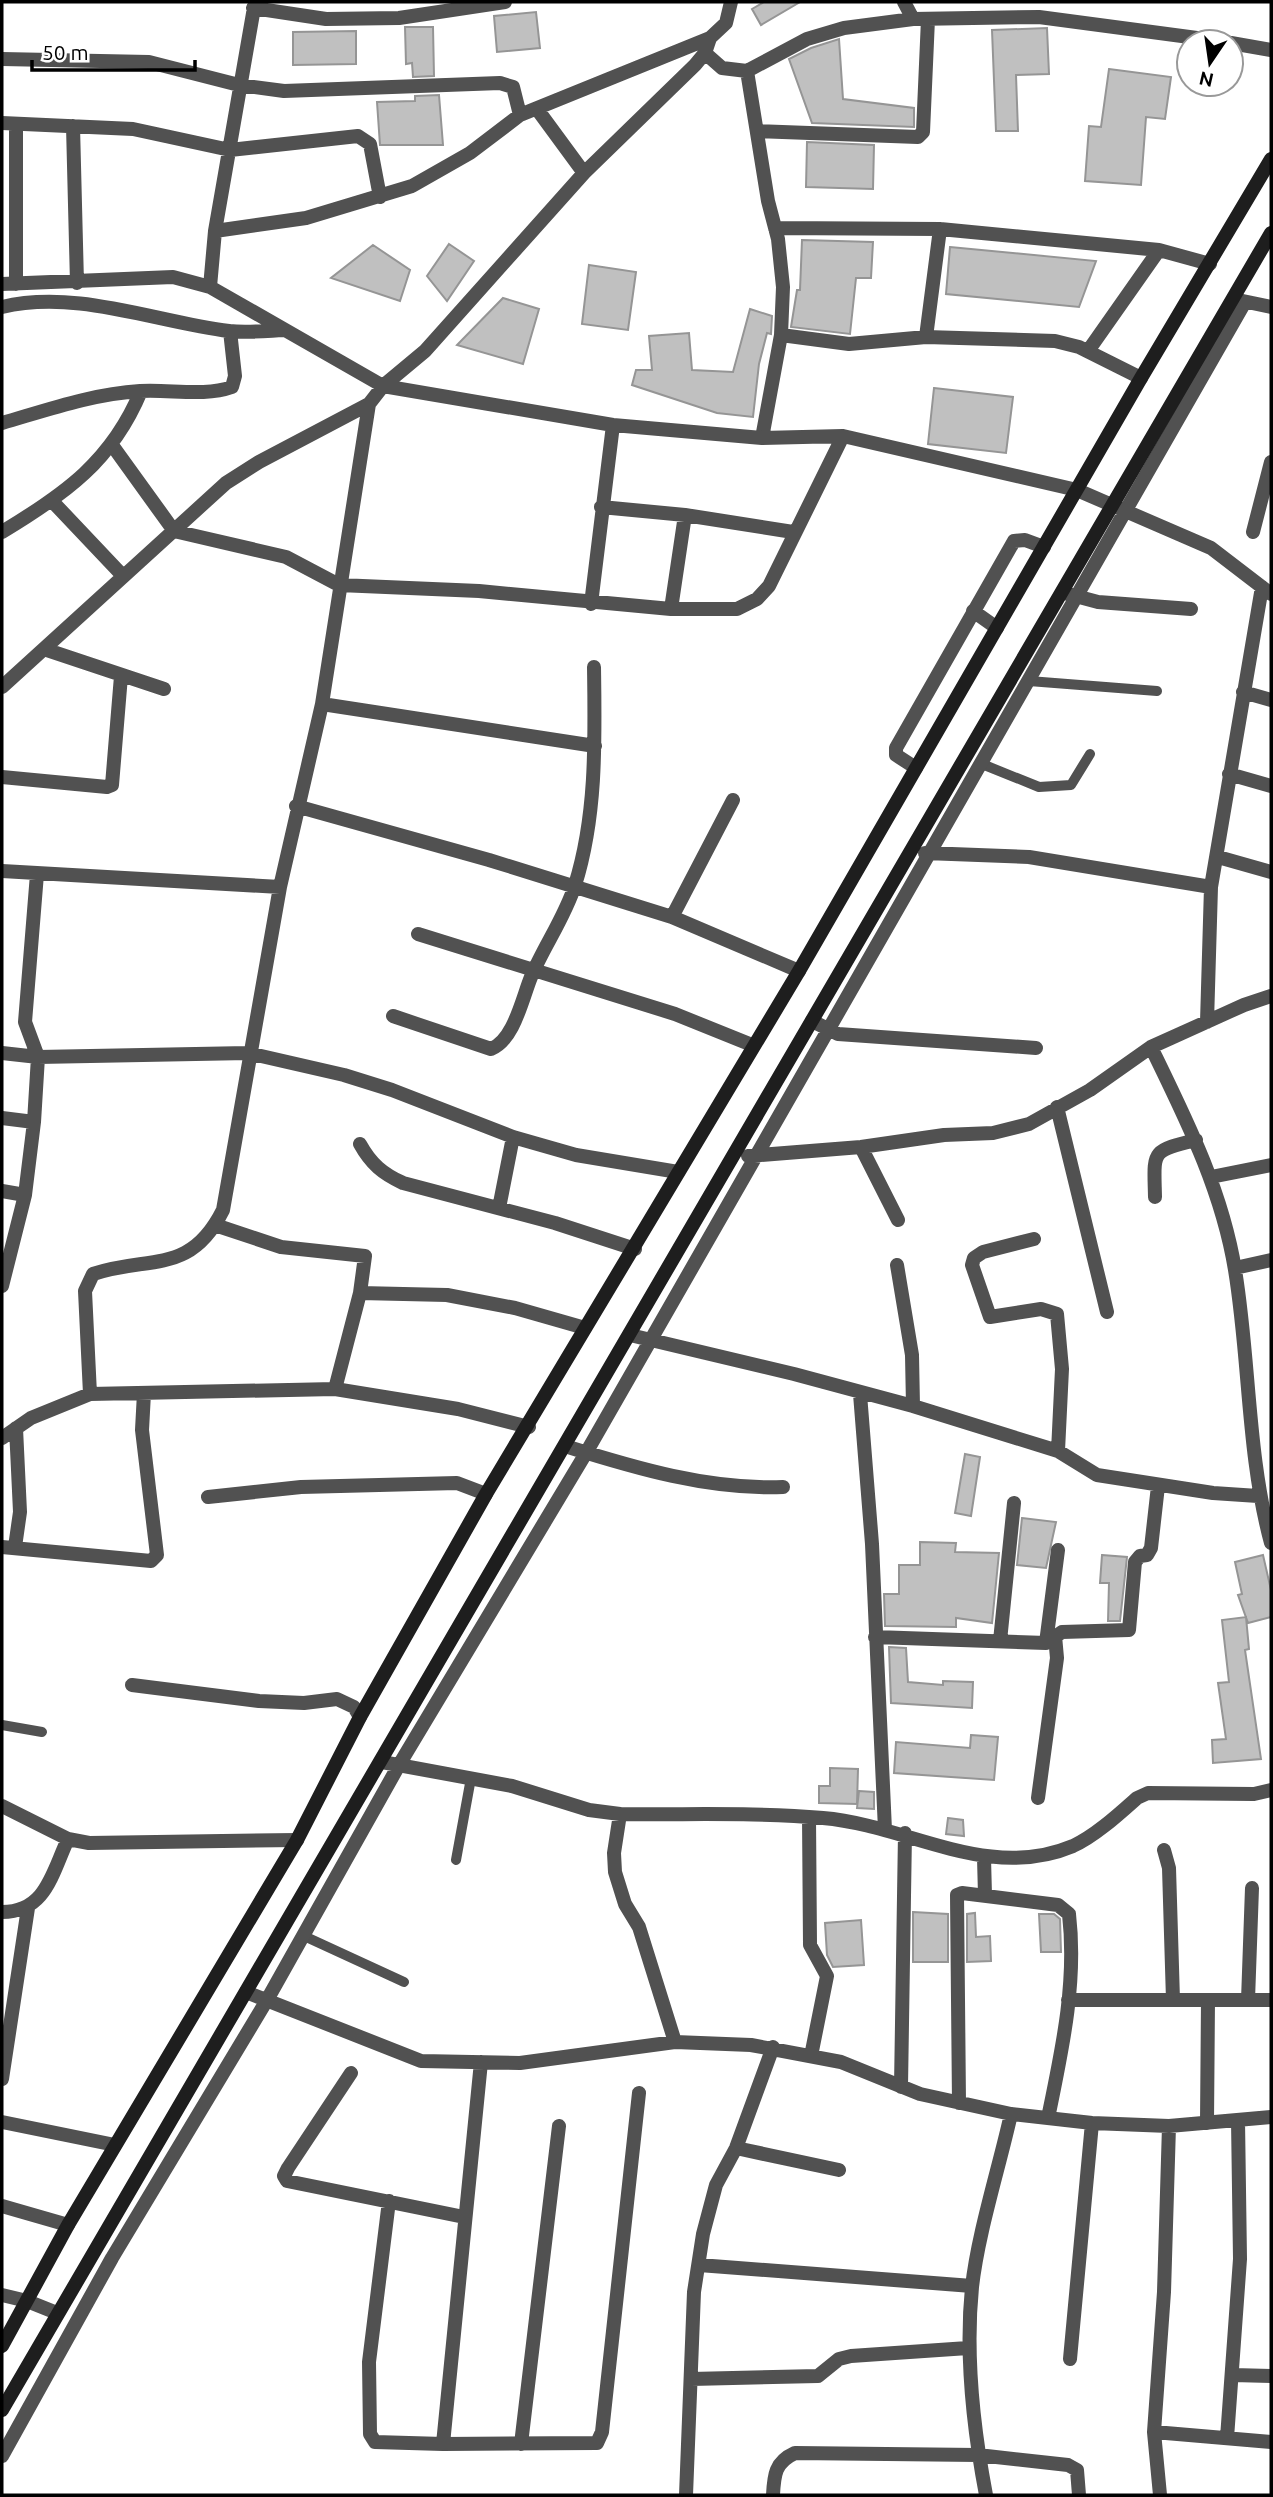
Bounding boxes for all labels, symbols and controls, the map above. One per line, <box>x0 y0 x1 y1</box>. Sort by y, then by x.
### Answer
scale bar <box>32 28 194 72</box>
north arrow <box>1175 28 1245 98</box>
text: 50 m <box>42 40 89 64</box>
text: N <box>1197 67 1216 92</box>

